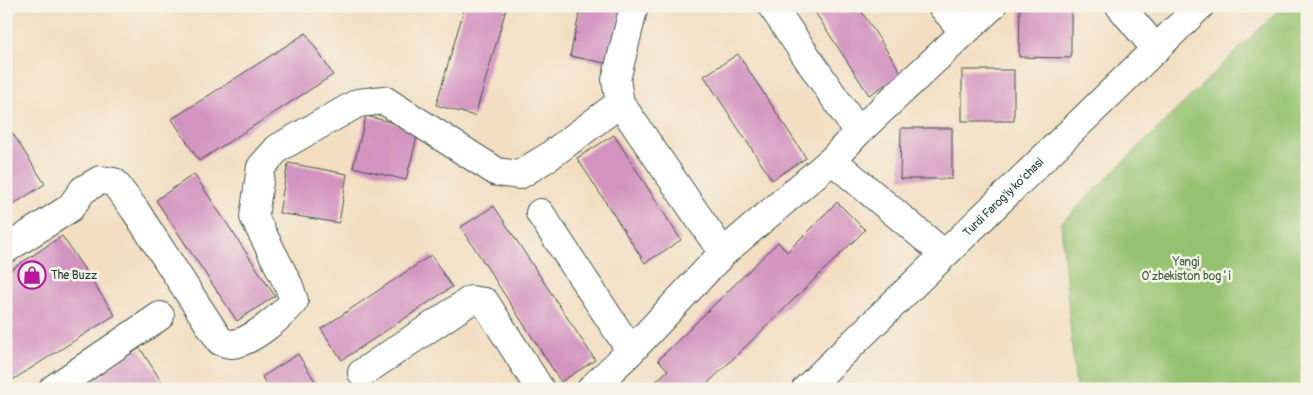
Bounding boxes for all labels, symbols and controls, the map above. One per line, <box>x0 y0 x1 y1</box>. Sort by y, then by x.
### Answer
street label: Turdi Farog'iy ko'chasi <box>960 155 1047 240</box>
park label: Yangi Oʻzbekiston bogʻi <box>1141 255 1231 284</box>
shop icon: The Buzz <box>17 260 47 290</box>
place label: The Buzz <box>51 268 97 283</box>

